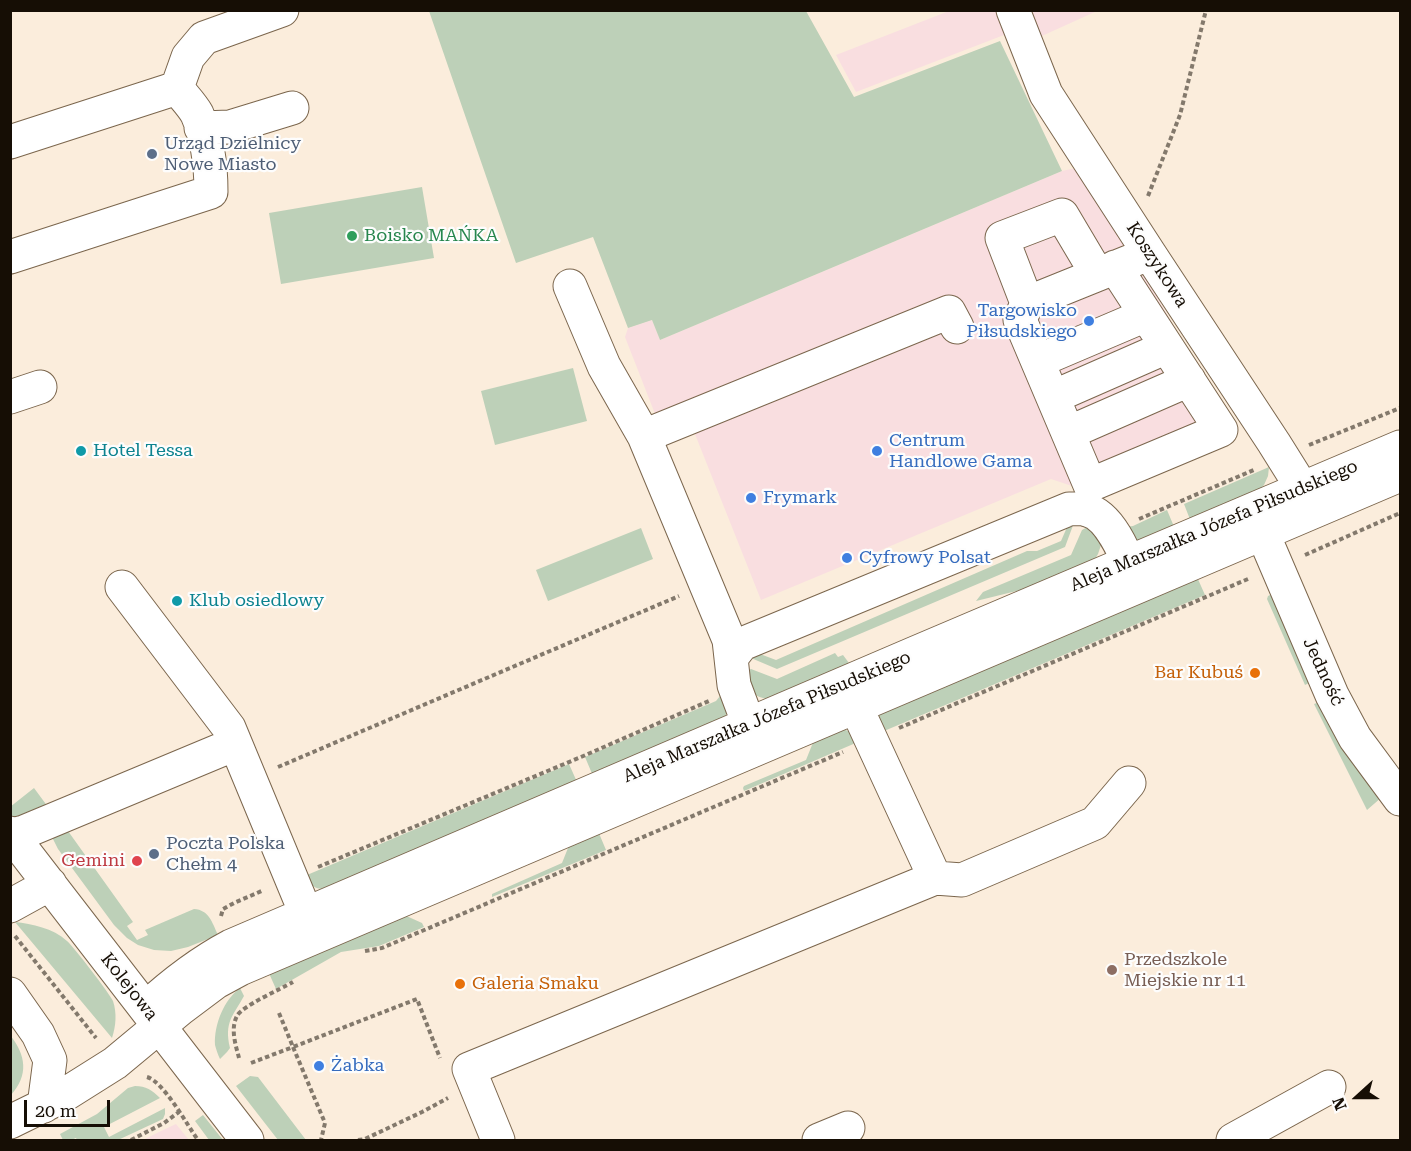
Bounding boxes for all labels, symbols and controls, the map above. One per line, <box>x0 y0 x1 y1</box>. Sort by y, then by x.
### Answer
place label: Urząd Dzielnicy Nowe Miasto <box>164 133 301 176</box>
marker: Urząd Dzielnicy Nowe Miasto <box>145 147 159 161</box>
street label: Koszykowa <box>1121 218 1193 312</box>
place label: Boisko MAŃKA <box>364 225 498 247</box>
marker: Boisko MAŃKA <box>345 229 359 243</box>
place label: Targowisko Piłsudskiego <box>966 300 1077 342</box>
marker: Targowisko Piłsudskiego <box>1082 314 1096 328</box>
place label: Centrum Handlowe Gama <box>889 430 1032 472</box>
place label: Hotel Tessa <box>93 440 193 462</box>
marker: Hotel Tessa <box>74 444 88 458</box>
marker: Centrum Handlowe Gama <box>870 444 884 458</box>
street label: Aleja Marszałka Józefa Piłsudskiego <box>1067 455 1361 597</box>
place label: Frymark <box>763 487 837 509</box>
marker: Frymark <box>744 491 758 505</box>
place label: Cyfrowy Polsat <box>859 547 991 569</box>
marker: Cyfrowy Polsat <box>840 551 854 565</box>
place label: Klub osiedlowy <box>189 590 324 612</box>
marker: Klub osiedlowy <box>170 594 184 608</box>
street label: Jedność <box>1298 635 1348 709</box>
street label: Aleja Marszałka Józefa Piłsudskiego <box>620 646 914 788</box>
place label: Bar Kubuś <box>1154 662 1243 684</box>
marker: Bar Kubuś <box>1248 666 1262 680</box>
place label: Poczta Polska Chełm 4 <box>166 833 285 876</box>
marker: Poczta Polska Chełm 4 <box>147 847 161 861</box>
place label: Gemini <box>61 850 125 872</box>
marker: Gemini <box>130 854 144 868</box>
street label: Kolejowa <box>96 949 162 1025</box>
place label: Przedszkole Miejskie nr 11 <box>1124 949 1246 992</box>
marker: Przedszkole Miejskie nr 11 <box>1105 963 1119 977</box>
place label: Galeria Smaku <box>472 973 599 995</box>
marker: Galeria Smaku <box>453 977 467 991</box>
place label: Żabka <box>331 1055 384 1077</box>
marker: Żabka <box>312 1059 326 1073</box>
north arrow <box>1327 1067 1387 1127</box>
scale bar <box>27 1088 112 1126</box>
text: N <box>1329 1094 1351 1113</box>
text: 20 m <box>35 1100 76 1121</box>

